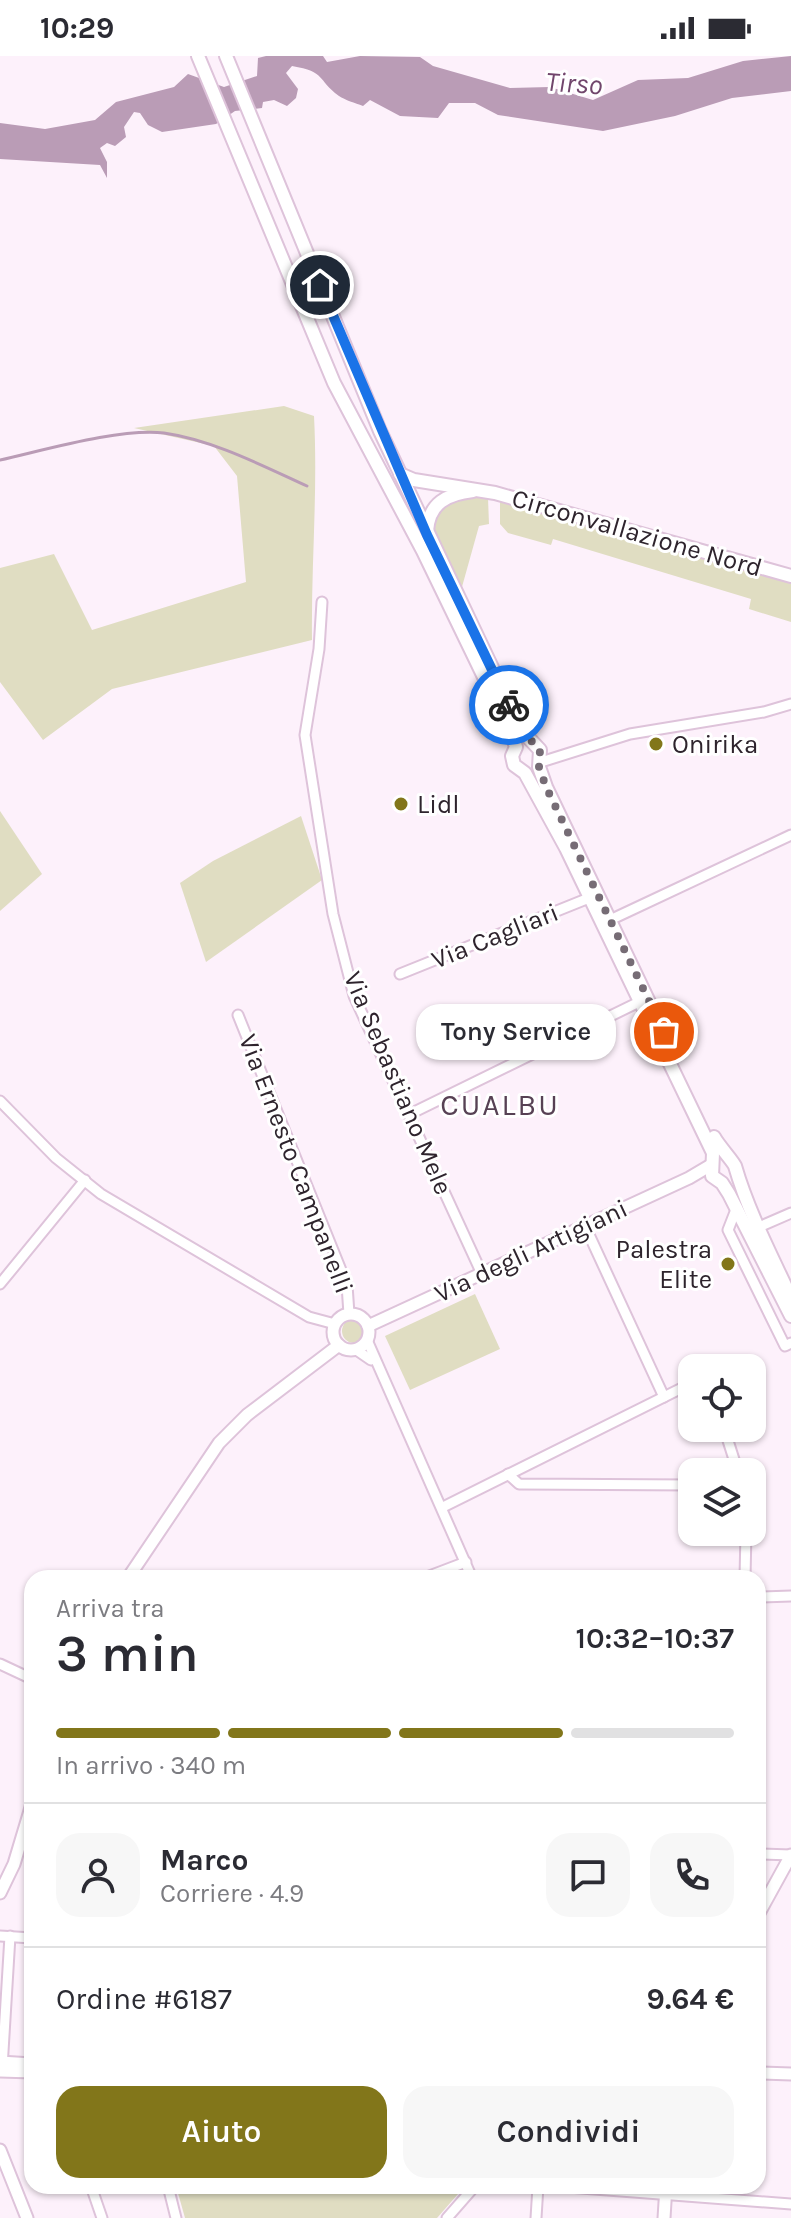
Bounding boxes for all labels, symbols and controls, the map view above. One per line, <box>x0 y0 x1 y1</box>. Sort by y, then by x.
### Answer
text: 10:29 <box>40 10 114 46</box>
water label: Tirso <box>545 65 604 101</box>
pin <box>286 251 354 319</box>
icon: home <box>298 263 342 307</box>
street label: Circonvallazione Nord <box>508 482 766 584</box>
courier <box>469 665 549 745</box>
icon: bike <box>487 683 531 727</box>
place label: Onirika <box>672 729 758 760</box>
marker: Onirika <box>647 735 665 753</box>
place label: Lidl <box>417 789 460 820</box>
marker: Lidl <box>392 795 410 813</box>
street label: Via Cagliari <box>427 896 563 976</box>
street label: Via Sebastiano Mele <box>337 967 459 1199</box>
pin <box>630 998 698 1066</box>
callout: Tony Service <box>416 1004 616 1060</box>
icon: bag <box>642 1010 686 1054</box>
text: Tony Service <box>441 1016 591 1047</box>
street label: Via Ernesto Campanelli <box>232 1030 360 1298</box>
district label: CUALBU <box>440 1087 560 1123</box>
street label: Via degli Artigiani <box>429 1193 633 1309</box>
place label: Palestra Elite <box>616 1234 712 1295</box>
marker: Palestra Elite <box>719 1255 737 1273</box>
map controls <box>678 1354 766 1546</box>
button: locate <box>678 1354 766 1442</box>
button: layers <box>678 1458 766 1546</box>
text: Arriva tra <box>56 1593 165 1624</box>
text: 10:32–10:37 <box>575 1620 734 1656</box>
text: 3 min <box>56 1623 199 1684</box>
text: In arrivo · 340 m <box>56 1750 246 1781</box>
button: person <box>56 1833 140 1917</box>
button: chat <box>546 1833 630 1917</box>
button: phone <box>650 1833 734 1917</box>
text: Marco <box>160 1842 248 1878</box>
text: Corriere · 4.9 <box>160 1878 304 1909</box>
text: Ordine #6187 <box>56 1981 232 2017</box>
text: 9.64 € <box>647 1981 734 2017</box>
button: Aiuto <box>56 2086 387 2178</box>
button: Condividi <box>403 2086 734 2178</box>

